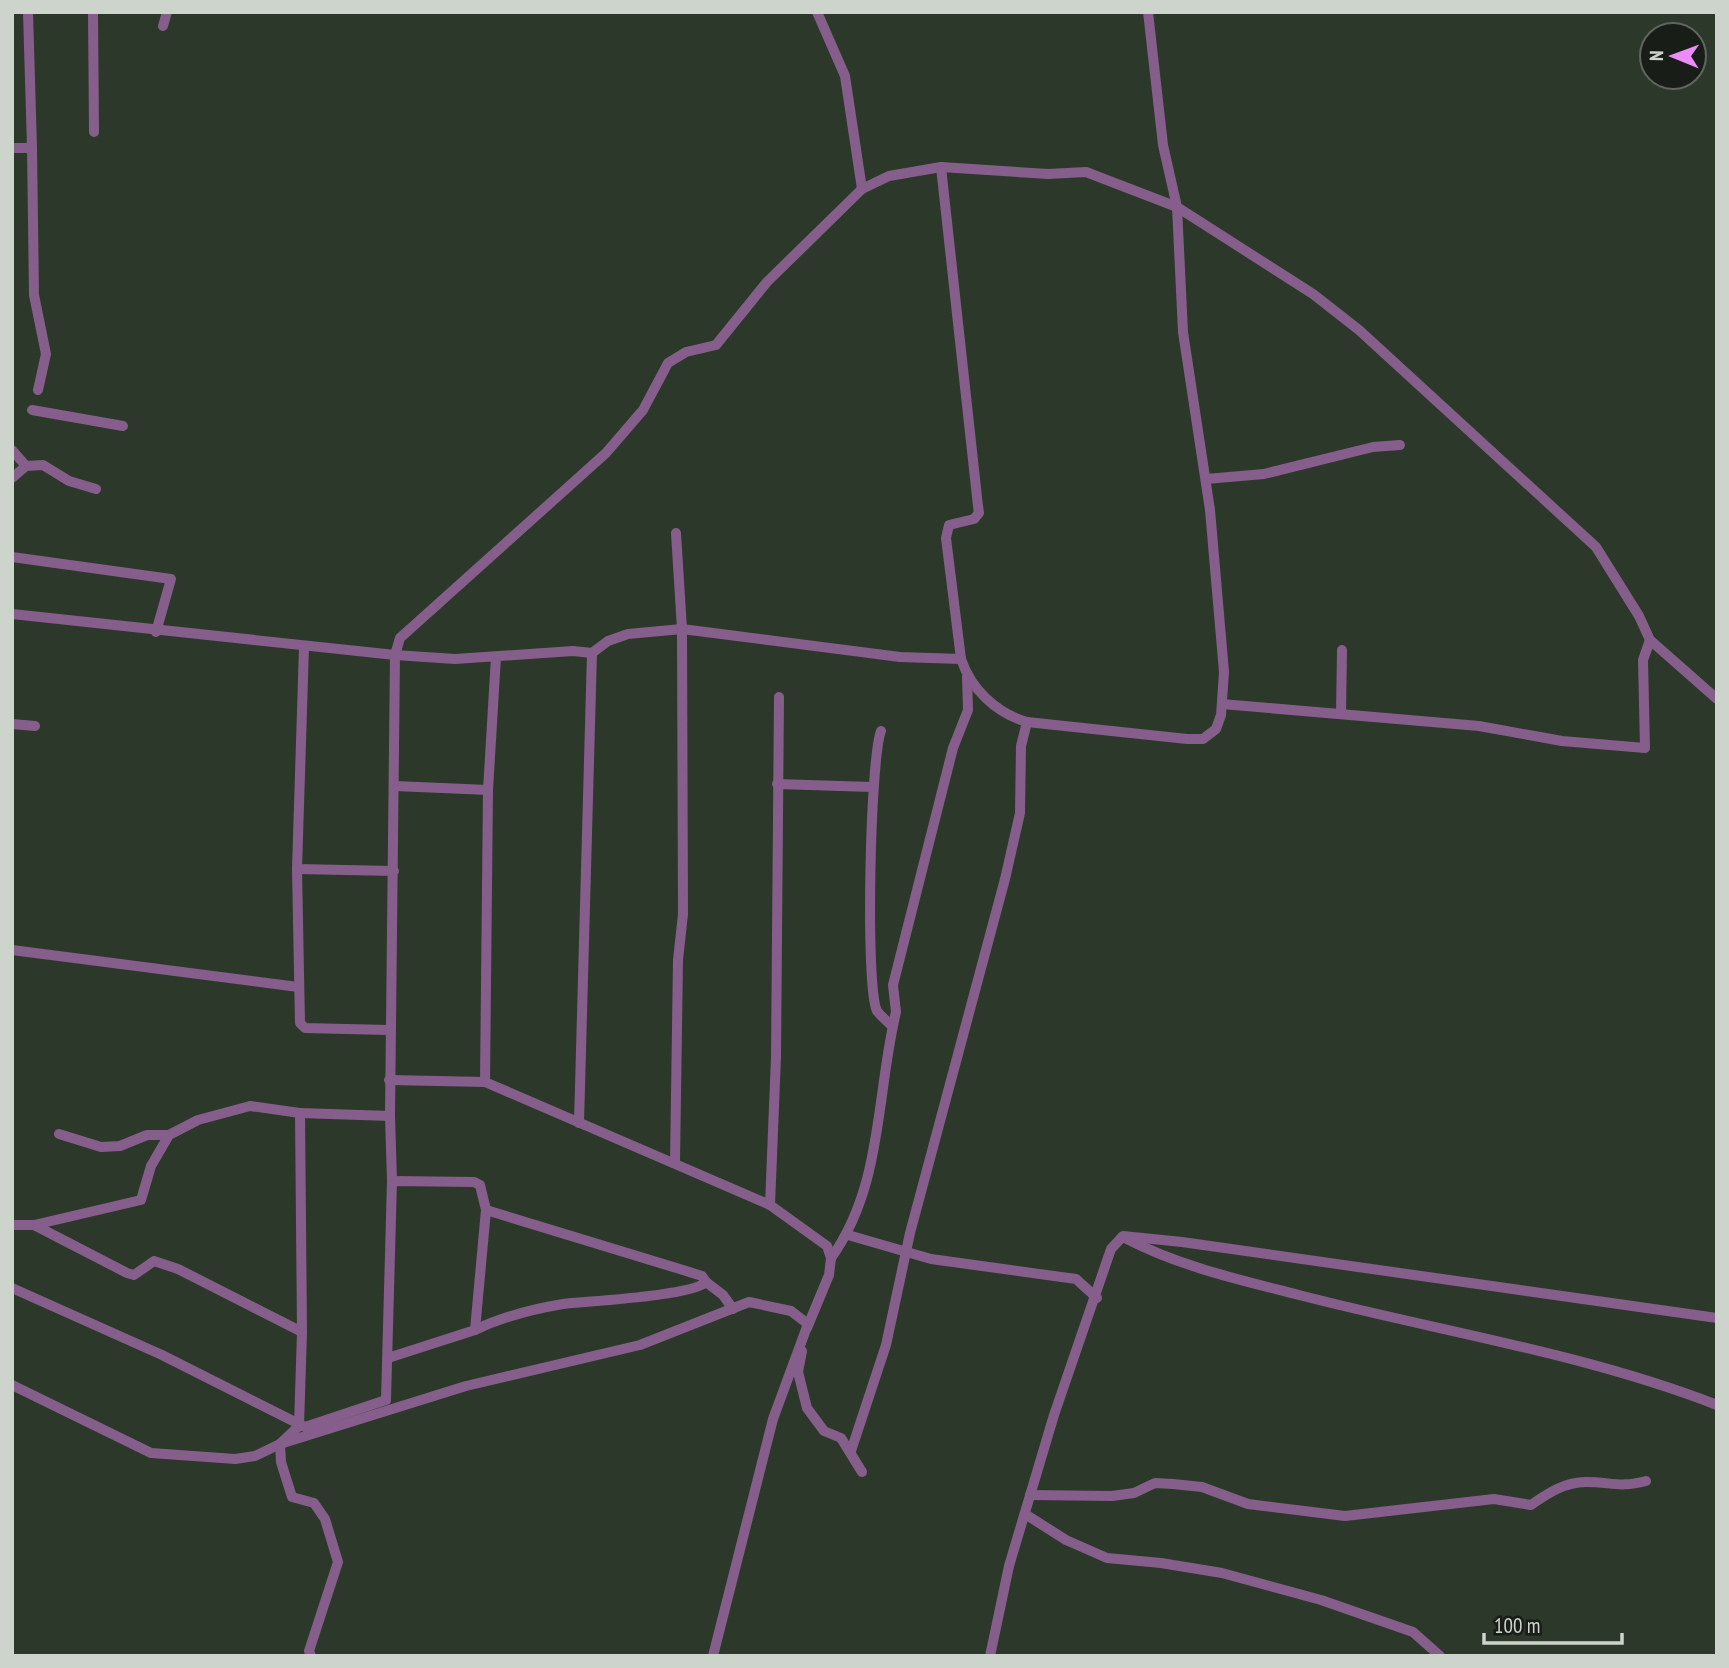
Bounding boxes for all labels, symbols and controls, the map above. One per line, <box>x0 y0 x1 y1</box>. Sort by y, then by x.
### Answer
north arrow <box>1638 21 1708 91</box>
text: N <box>1644 50 1668 61</box>
scale bar <box>1484 1602 1622 1646</box>
text: 100 m <box>1494 1612 1540 1639</box>

